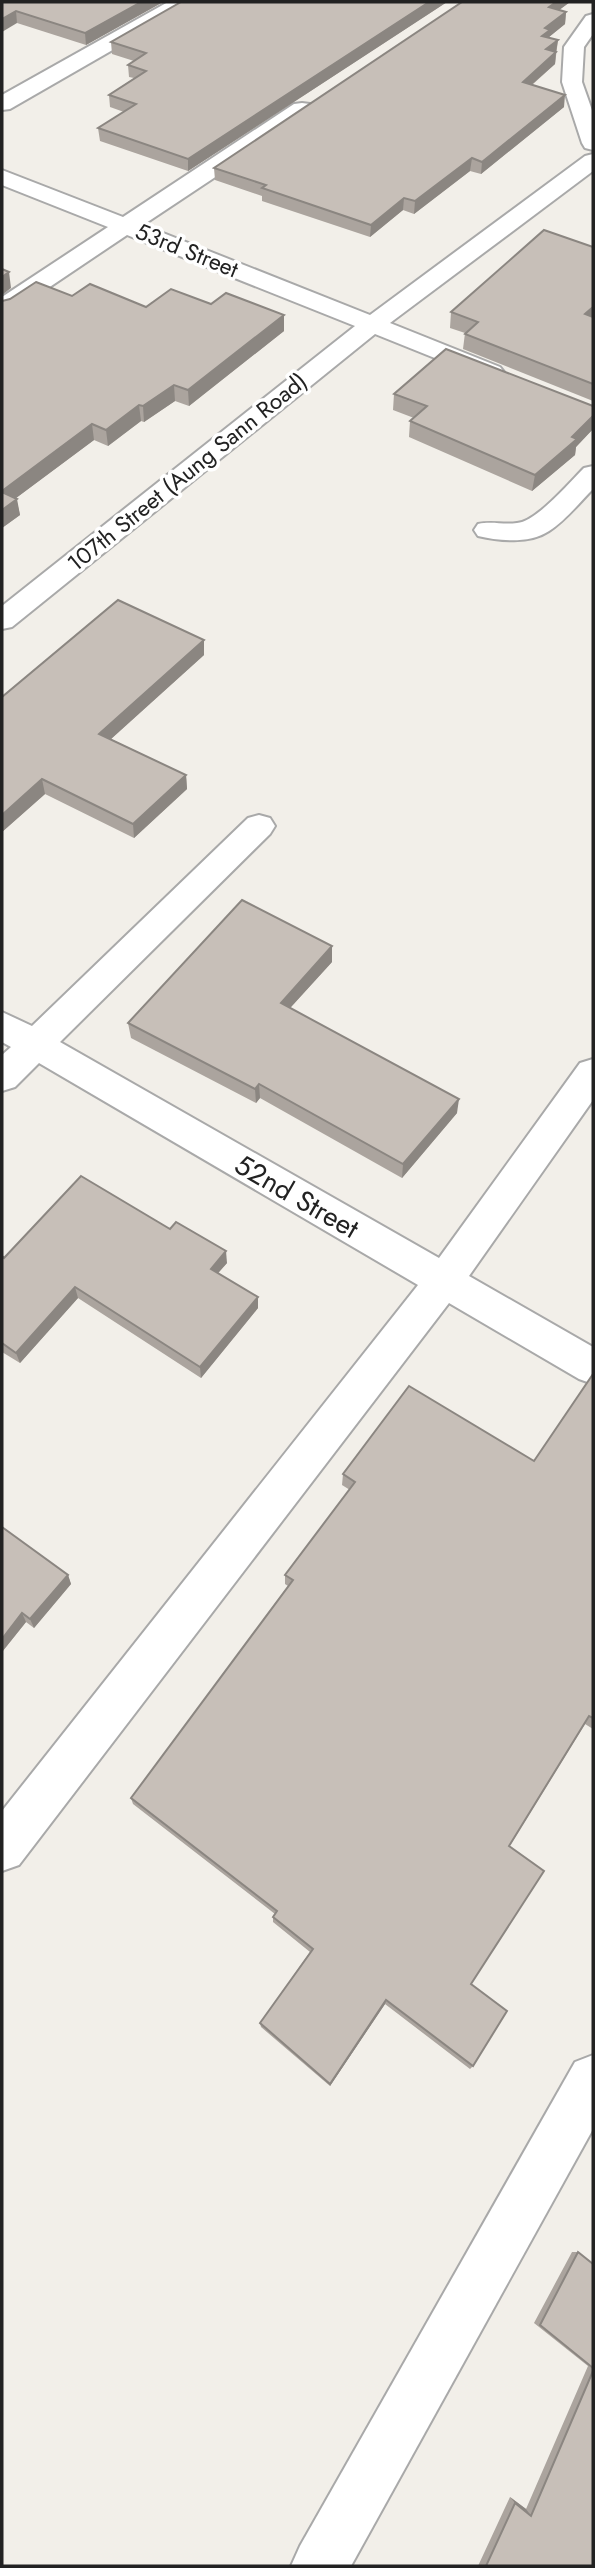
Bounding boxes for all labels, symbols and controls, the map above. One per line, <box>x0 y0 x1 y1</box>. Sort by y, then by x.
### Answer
street label: 53rd Street <box>130 214 244 286</box>
street label: 107th Street (Aung Sann Road) <box>60 364 314 580</box>
street label: 52nd Street <box>227 1144 367 1249</box>

